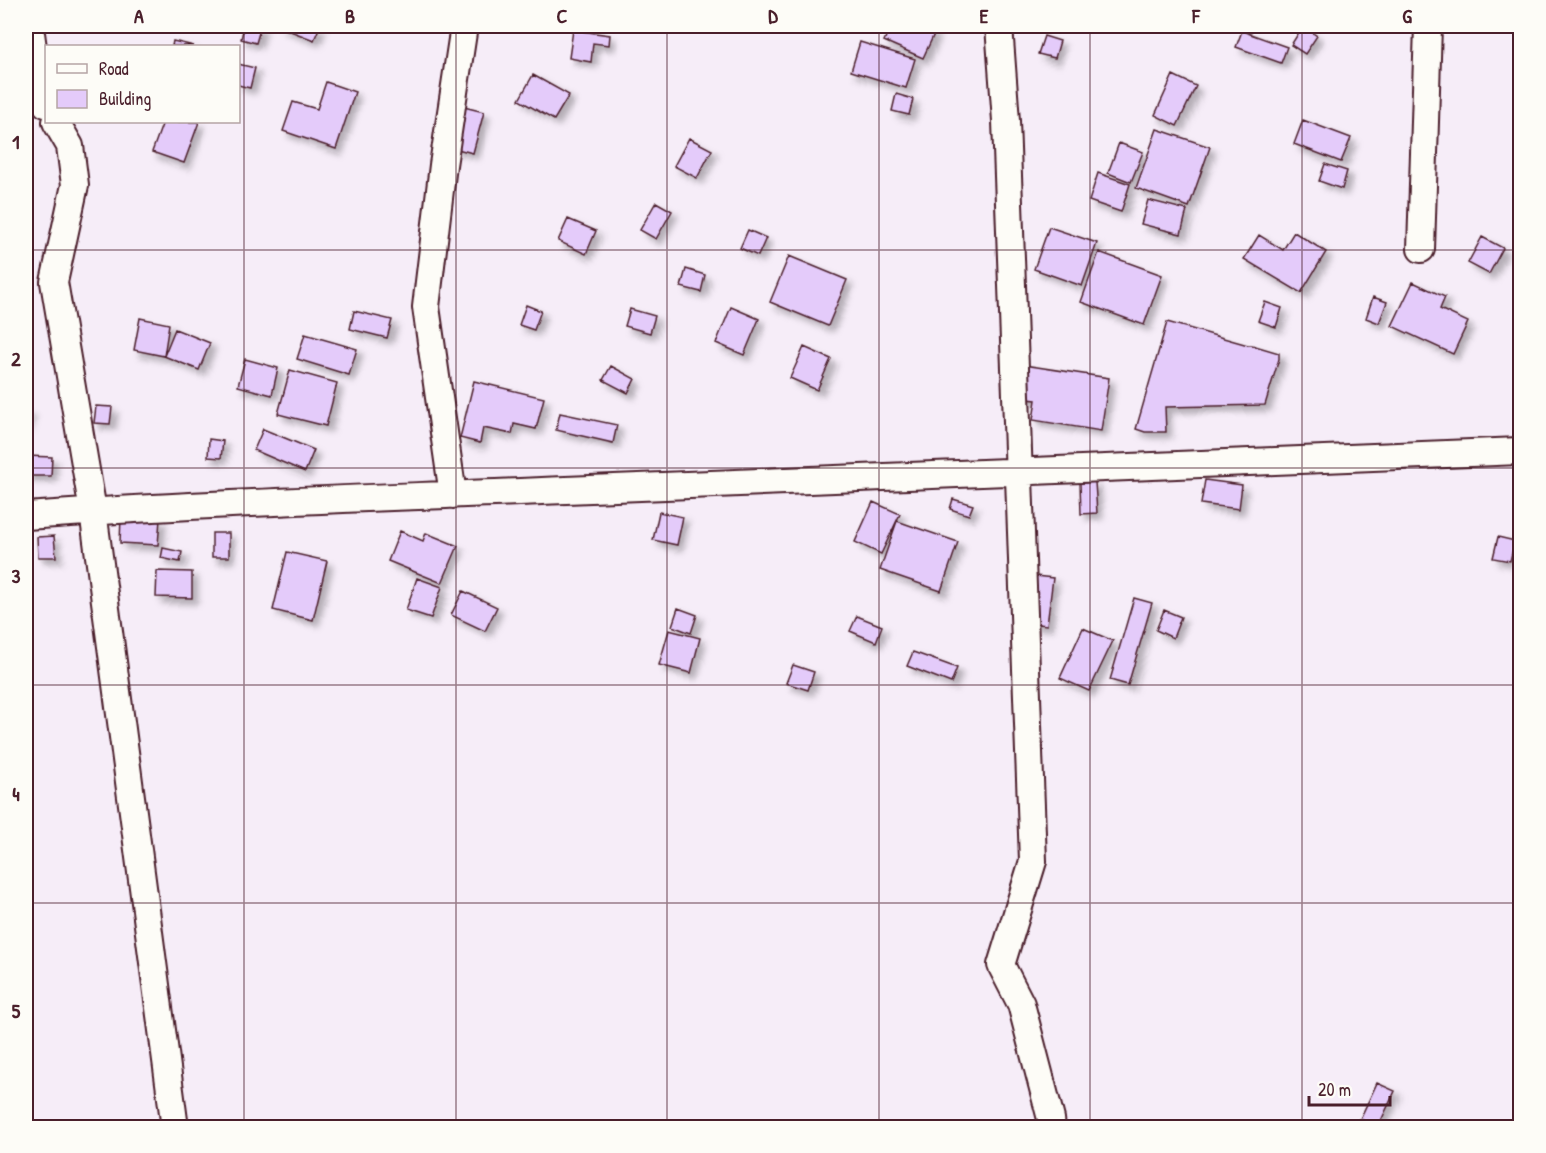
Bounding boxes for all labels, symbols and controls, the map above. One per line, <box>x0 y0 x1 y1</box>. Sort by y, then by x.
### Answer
text: A <box>134 2 144 29</box>
text: B <box>345 2 355 29</box>
text: C <box>557 2 568 29</box>
text: D <box>768 2 778 29</box>
text: E <box>980 2 989 29</box>
text: F <box>1191 2 1201 29</box>
text: G <box>1402 2 1412 29</box>
legend <box>45 45 240 123</box>
text: Road <box>99 56 129 81</box>
text: Building <box>99 86 151 111</box>
text: 1 <box>12 128 20 155</box>
text: 2 <box>11 345 21 372</box>
text: 3 <box>12 562 21 589</box>
text: 4 <box>12 780 20 807</box>
text: 5 <box>12 997 21 1024</box>
scale bar <box>1309 1069 1390 1107</box>
text: 20 m <box>1318 1077 1351 1102</box>

